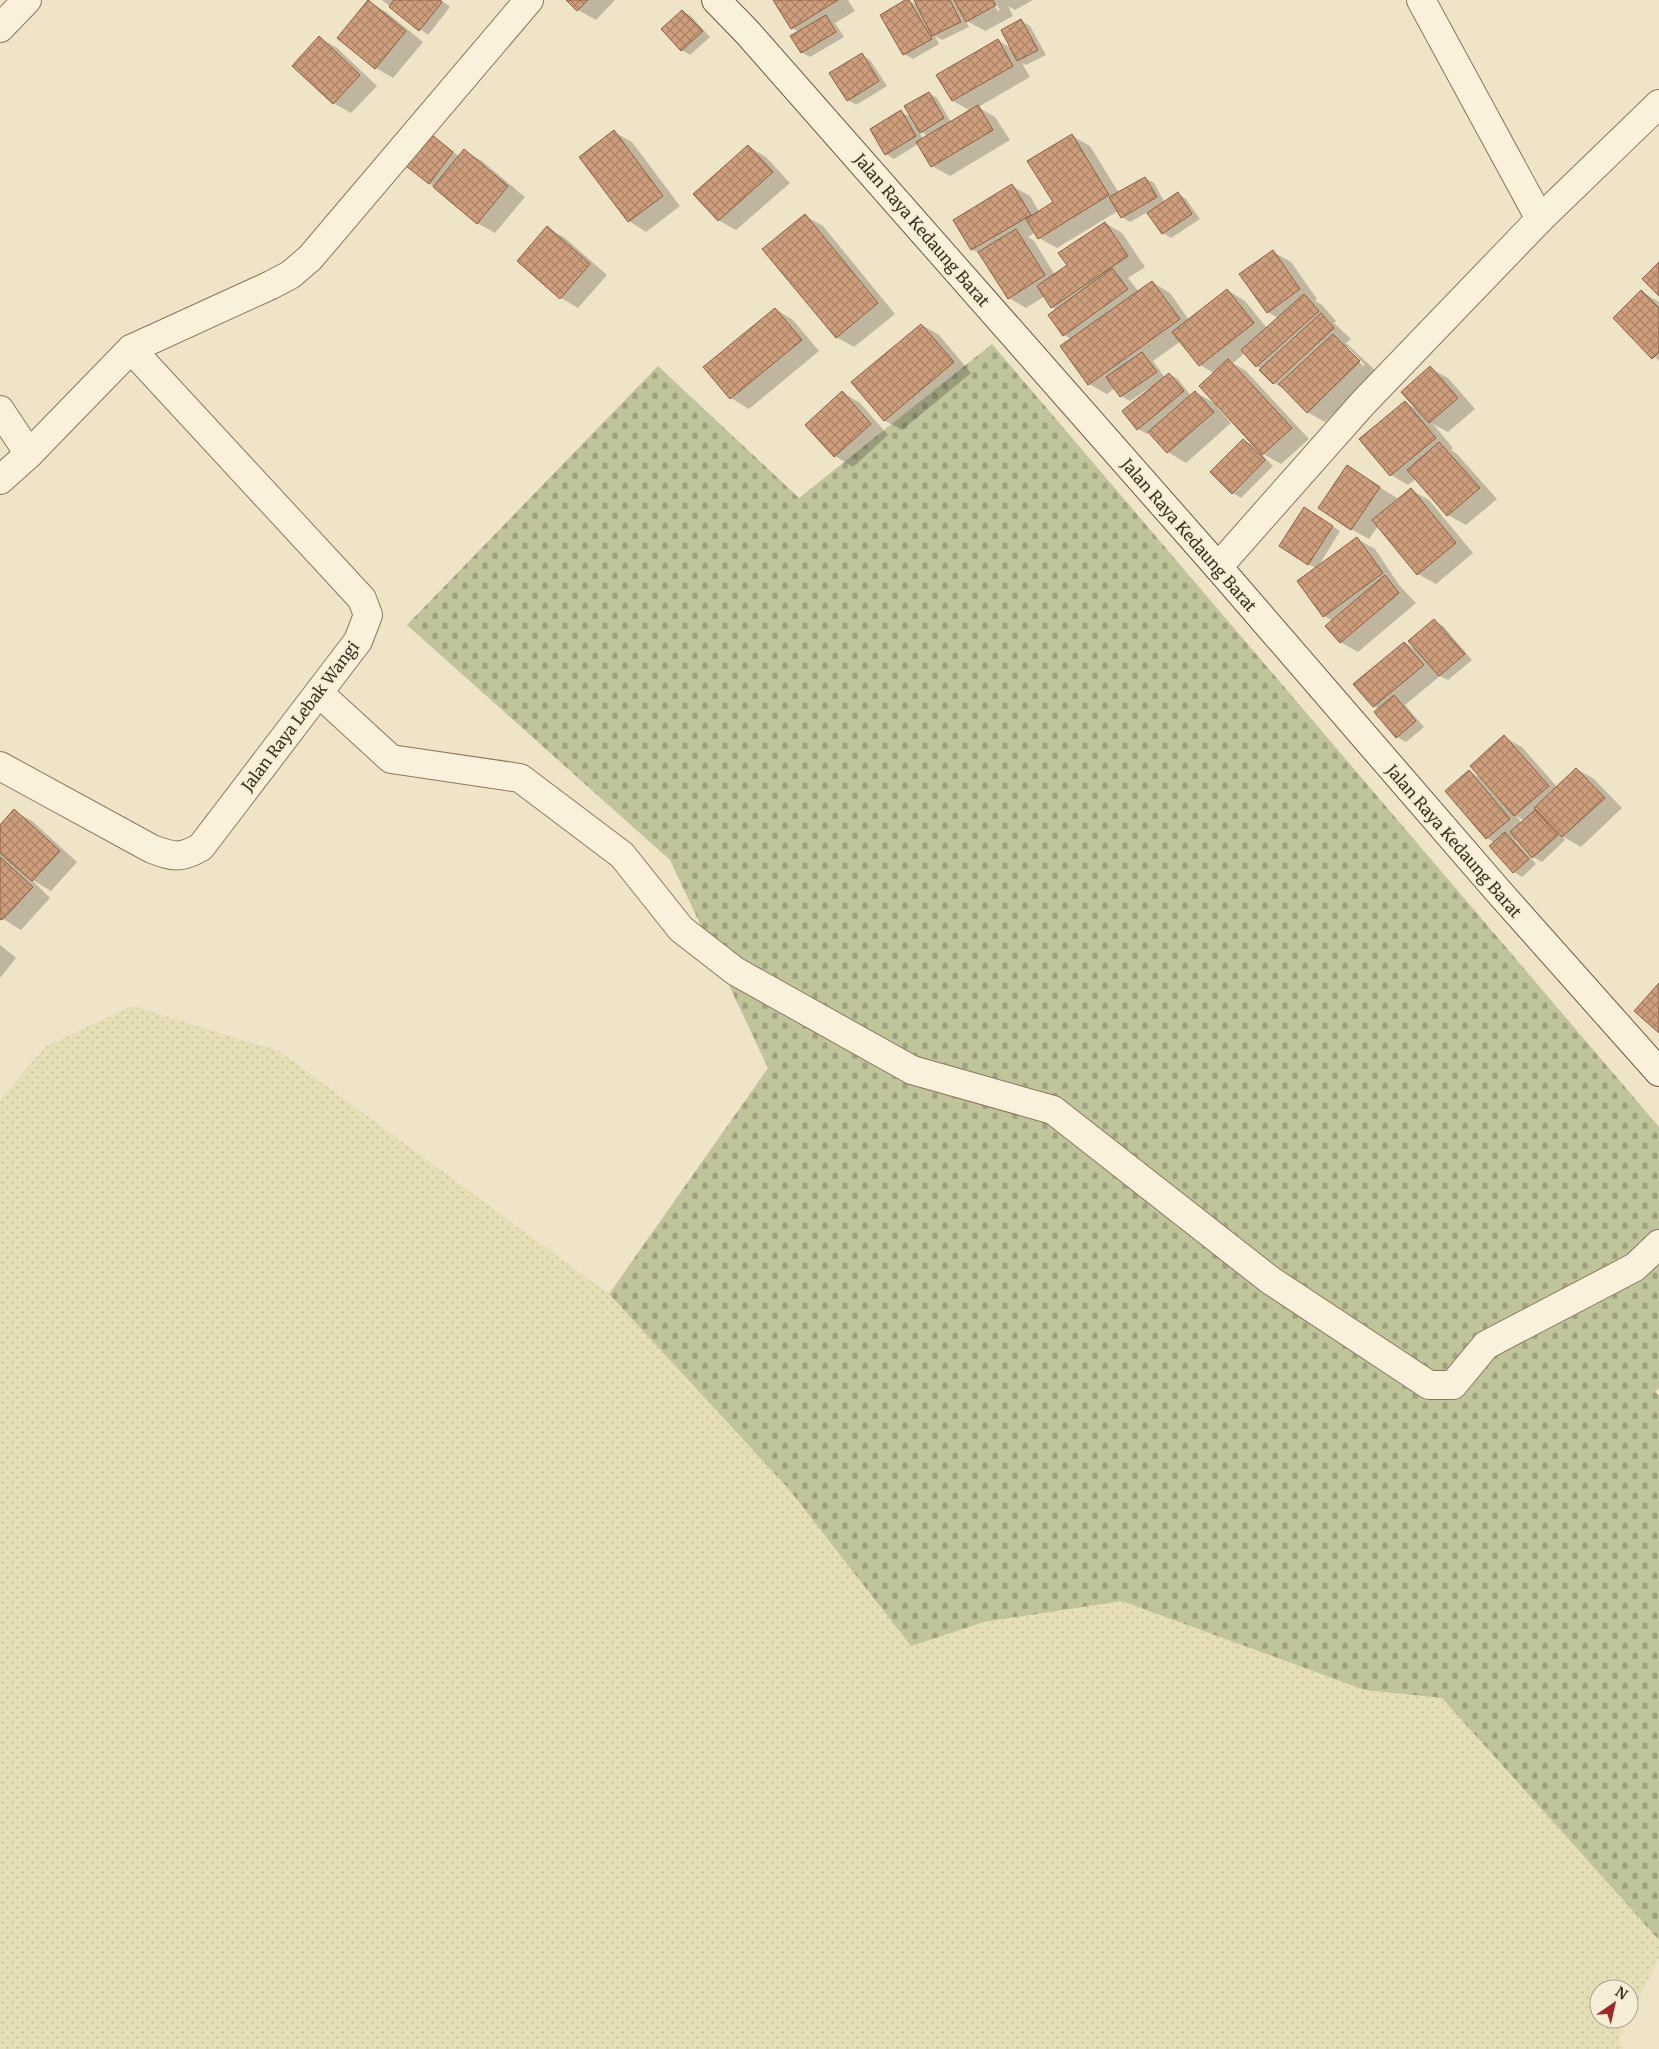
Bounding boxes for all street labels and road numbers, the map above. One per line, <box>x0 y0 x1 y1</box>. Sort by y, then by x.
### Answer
street label: Jalan Raya Kedaung Barat <box>849 149 994 311</box>
street label: Jalan Raya Kedaung Barat <box>1116 454 1261 616</box>
street label: Jalan Raya Lebak Wangi <box>236 637 363 796</box>
street label: Jalan Raya Kedaung Barat <box>1381 760 1526 922</box>

